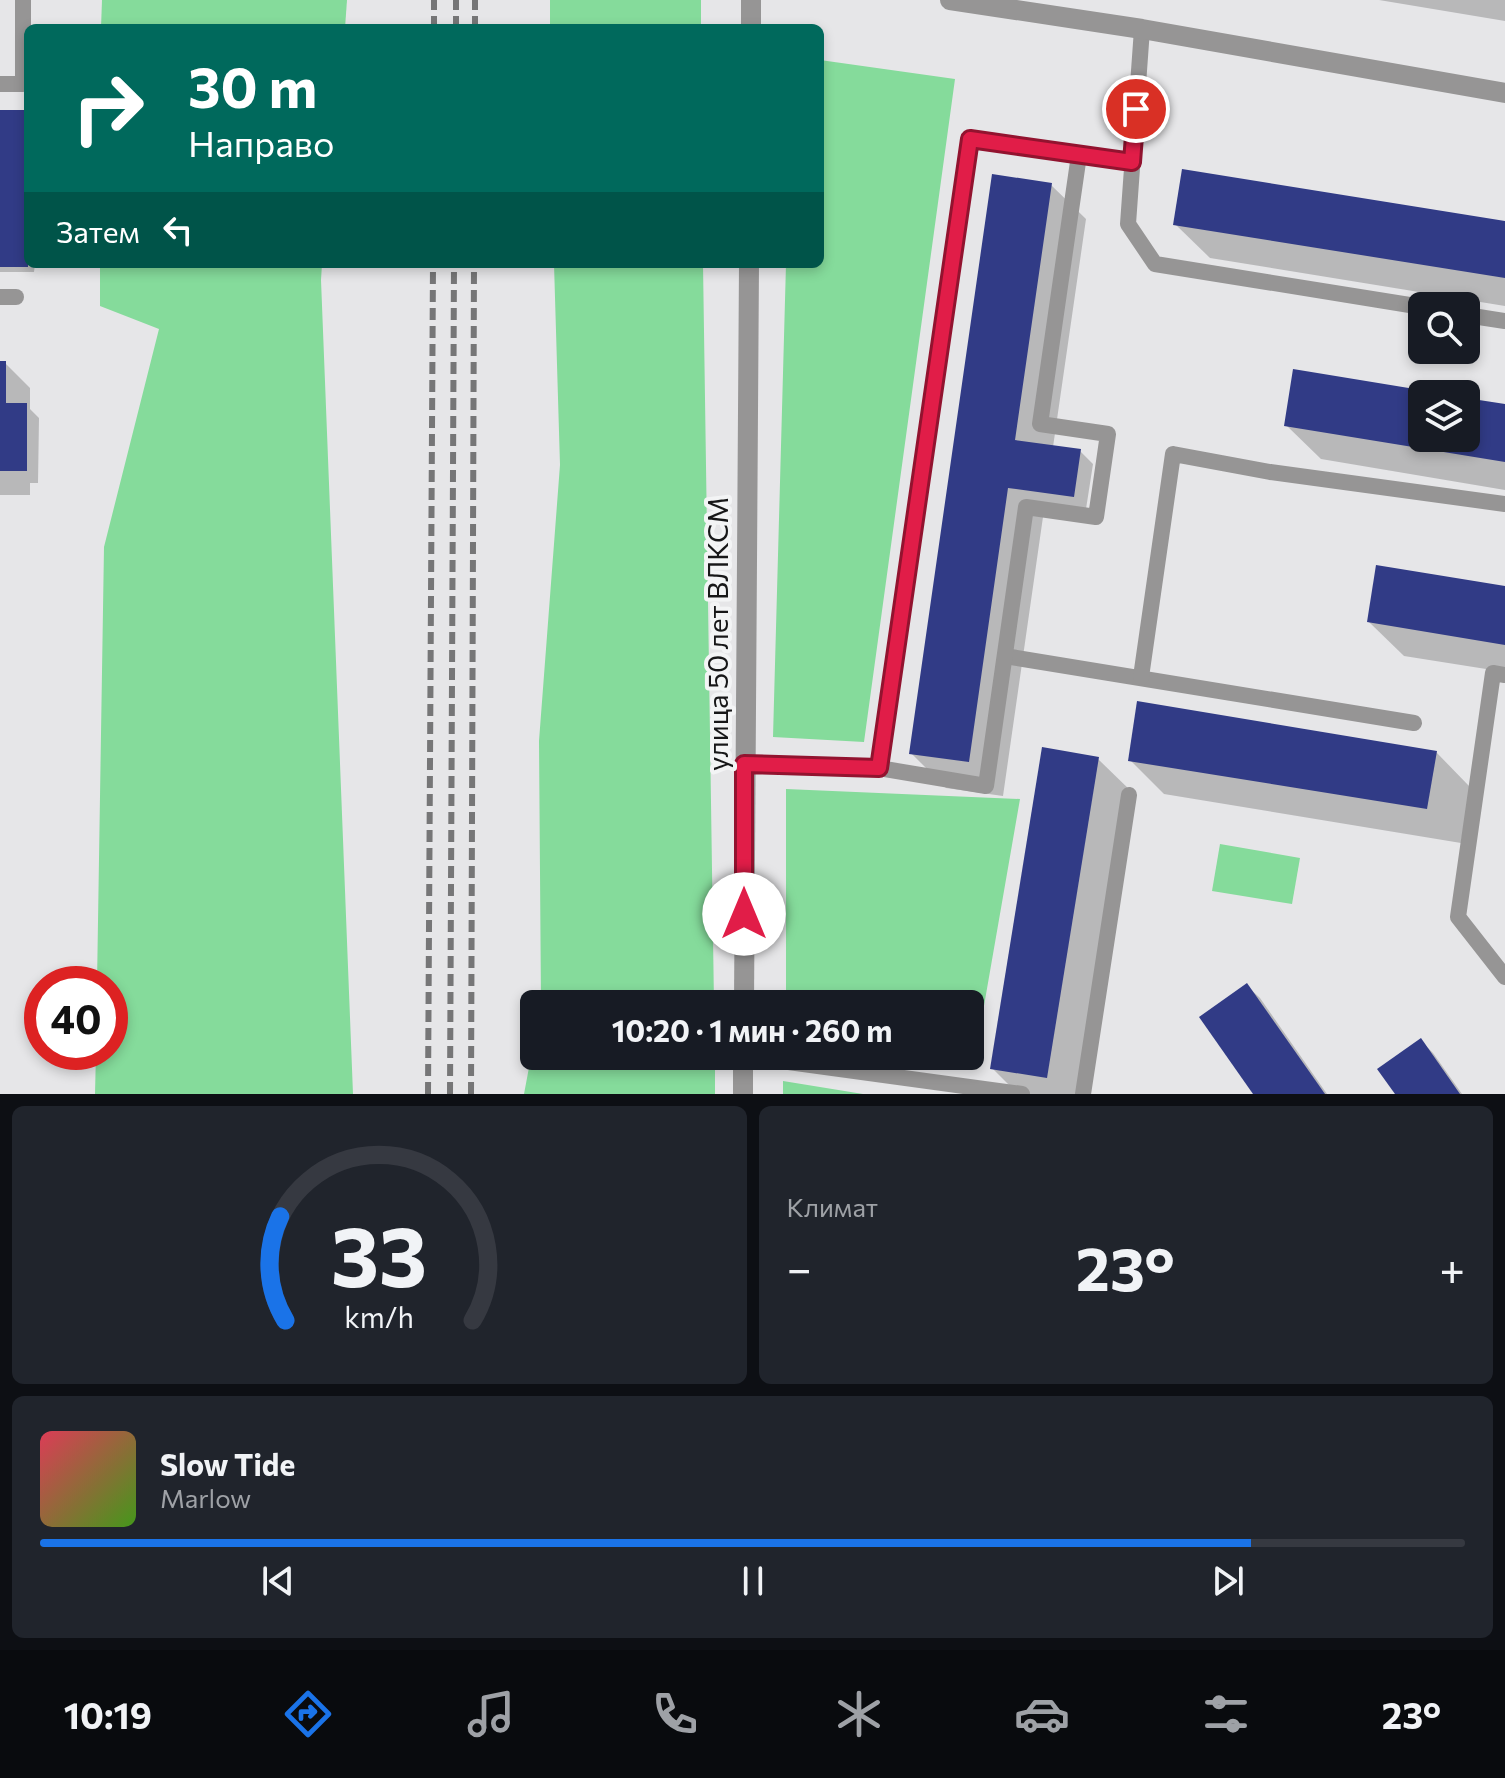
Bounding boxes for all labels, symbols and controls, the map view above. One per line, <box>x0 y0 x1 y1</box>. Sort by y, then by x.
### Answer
text: 30 m <box>188 51 317 120</box>
icon: right <box>56 56 160 160</box>
pin <box>1102 75 1170 143</box>
icon: arrive <box>1114 87 1158 131</box>
text: Направо <box>188 120 334 164</box>
icon: left <box>156 208 200 252</box>
text: Затем <box>56 212 140 249</box>
map controls <box>1408 292 1480 452</box>
button: search <box>1408 292 1480 364</box>
button: layers <box>1408 380 1480 452</box>
street label: улица 50 лет ВЛКСМ <box>700 497 734 771</box>
position arrow <box>702 872 786 956</box>
speed limit sign: 40 <box>24 966 128 1070</box>
text: 10:20 · 1 мин · 260 m <box>612 1011 892 1048</box>
text: Климат <box>787 1191 878 1222</box>
text: 33 <box>331 1202 427 1304</box>
text: 23° <box>1076 1230 1175 1303</box>
text: − <box>787 1240 812 1294</box>
text: + <box>1439 1240 1465 1294</box>
text: km/h <box>344 1299 414 1334</box>
text: Slow Tide <box>160 1445 295 1482</box>
text: Marlow <box>160 1482 251 1513</box>
icon: previous <box>256 1559 300 1603</box>
icon: pause <box>731 1559 775 1603</box>
icon: next <box>1206 1559 1250 1603</box>
icon: directions <box>280 1686 336 1742</box>
icon: music <box>463 1686 519 1742</box>
icon: phone <box>647 1686 703 1742</box>
icon: climate <box>831 1686 887 1742</box>
icon: car <box>1014 1686 1070 1742</box>
icon: filters <box>1198 1686 1254 1742</box>
text: 10:19 <box>64 1692 152 1736</box>
text: 23° <box>1382 1692 1441 1736</box>

